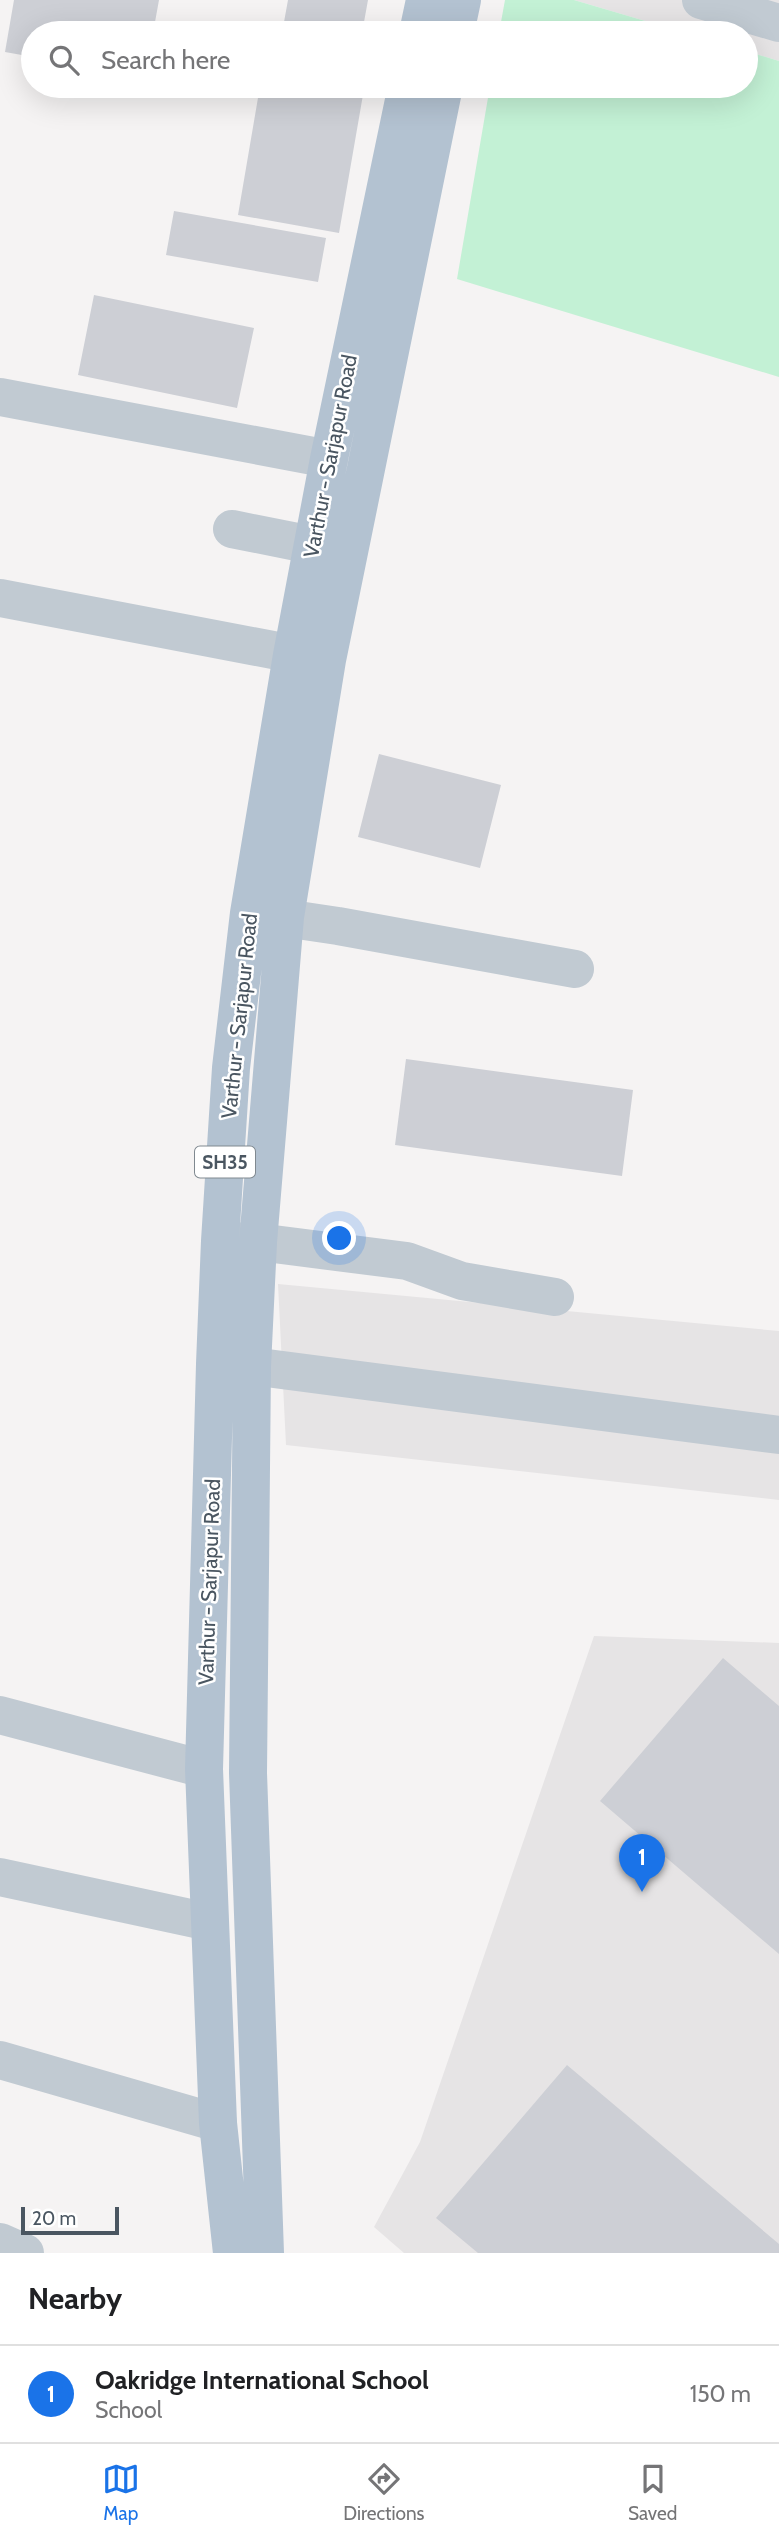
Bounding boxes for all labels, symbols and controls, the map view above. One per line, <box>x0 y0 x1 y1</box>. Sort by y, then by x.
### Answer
search box <box>21 21 758 98</box>
icon: search <box>45 41 83 79</box>
text: Search here <box>101 44 230 76</box>
street label: Varthur - Sarjapur Road <box>298 352 363 560</box>
street label: Varthur - Sarjapur Road <box>216 912 263 1120</box>
road number: SH35 <box>195 1146 255 1178</box>
your location <box>322 1221 356 1255</box>
street label: Varthur - Sarjapur Road <box>193 1478 226 1686</box>
pin: 1 <box>619 1834 665 1892</box>
scale bar <box>21 2204 119 2236</box>
text: 20 m <box>32 2207 76 2230</box>
text: Nearby <box>28 2280 122 2317</box>
text: Oakridge International School <box>95 2364 429 2396</box>
text: 1 <box>47 2380 55 2408</box>
text: 150 m <box>690 2380 751 2408</box>
text: School <box>95 2396 162 2424</box>
tab: Map <box>102 2460 140 2525</box>
tab: Directions <box>343 2460 424 2525</box>
tab: Saved <box>628 2460 677 2525</box>

